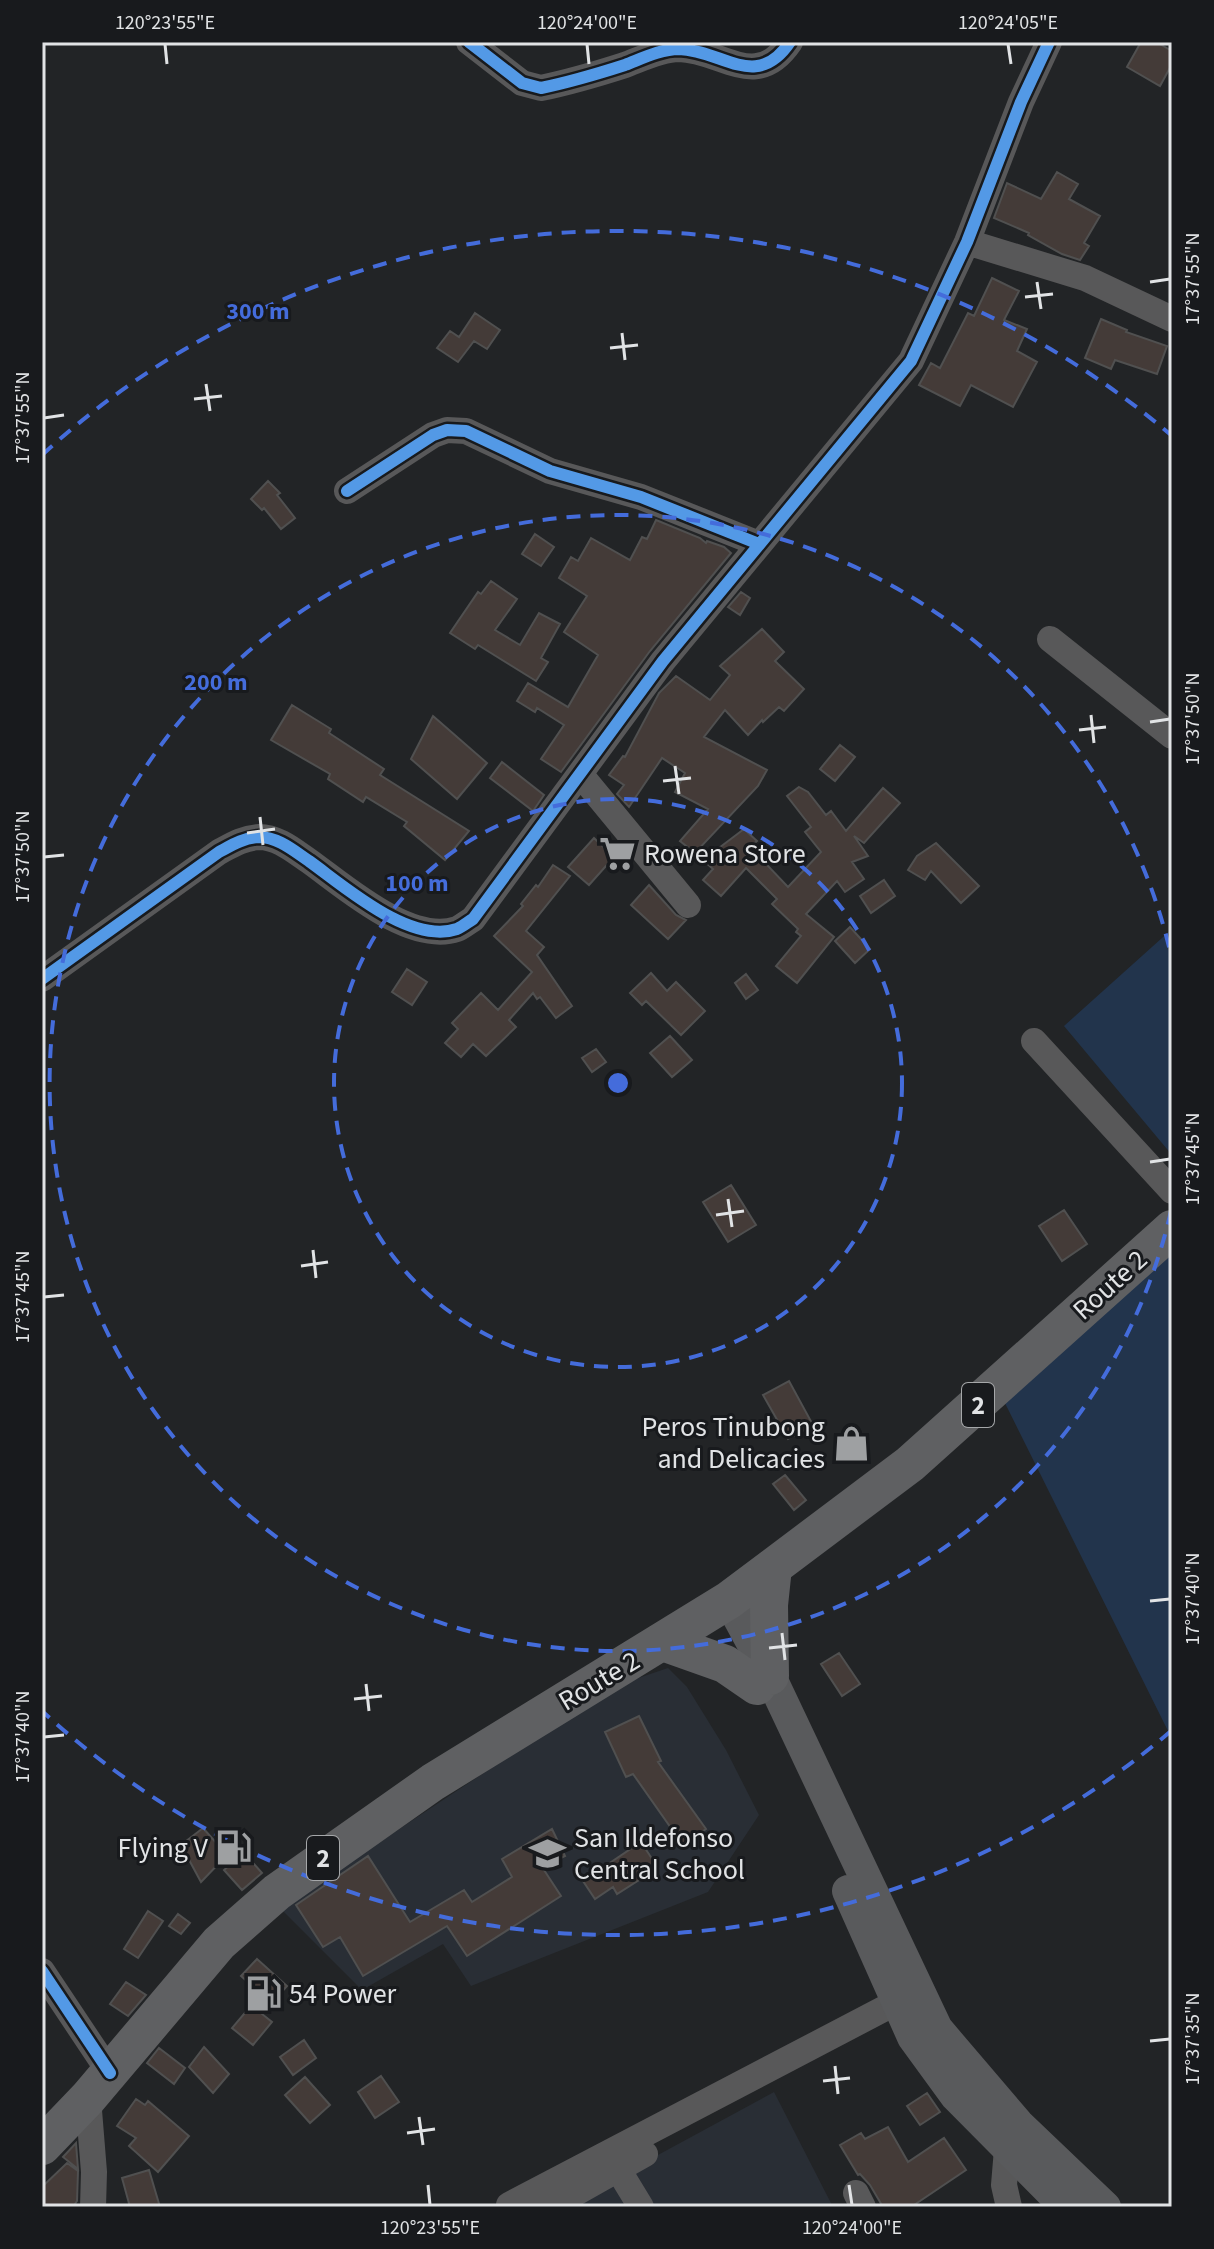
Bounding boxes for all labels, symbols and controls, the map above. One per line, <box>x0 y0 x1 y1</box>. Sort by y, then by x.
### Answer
text: 120°23'55"E <box>115 9 215 37</box>
text: 120°24'00"E <box>537 9 637 37</box>
text: 120°24'05"E <box>958 9 1058 37</box>
text: 17°37'55"N <box>1179 233 1207 325</box>
text: 300 m <box>226 294 290 329</box>
text: 17°37'55"N <box>9 372 37 464</box>
text: 200 m <box>184 665 248 700</box>
text: 17°37'50"N <box>1179 673 1207 765</box>
text: 17°37'50"N <box>9 811 37 903</box>
place label: Rowena Store <box>644 834 806 874</box>
supermarket icon: Rowena Store <box>599 835 637 873</box>
text: 100 m <box>385 866 449 901</box>
centre of rings <box>604 1069 632 1097</box>
text: 17°37'45"N <box>1179 1113 1207 1205</box>
street label: Route 2 <box>1064 1241 1156 1329</box>
text: 17°37'45"N <box>9 1251 37 1343</box>
road number: 2 <box>962 1383 994 1427</box>
place label: Peros Tinubong and Delicacies <box>642 1407 825 1479</box>
shop icon: Peros Tinubong and Delicacies <box>832 1424 870 1462</box>
text: 17°37'40"N <box>1179 1553 1207 1645</box>
street label: Route 2 <box>551 1641 647 1721</box>
text: 17°37'40"N <box>9 1691 37 1783</box>
place label: San Ildefonso Central School <box>574 1818 745 1890</box>
place label: Flying V <box>118 1828 209 1868</box>
fuel station icon: Flying V <box>215 1829 253 1867</box>
school or university icon: San Ildefonso Central School <box>529 1835 567 1873</box>
road number: 2 <box>307 1836 339 1880</box>
place label: 54 Power <box>289 1974 397 2014</box>
fuel station icon: 54 Power <box>244 1975 282 2013</box>
text: 17°37'35"N <box>1179 1993 1207 2085</box>
text: 120°23'55"E <box>380 2214 480 2242</box>
text: 120°24'00"E <box>802 2214 902 2242</box>

